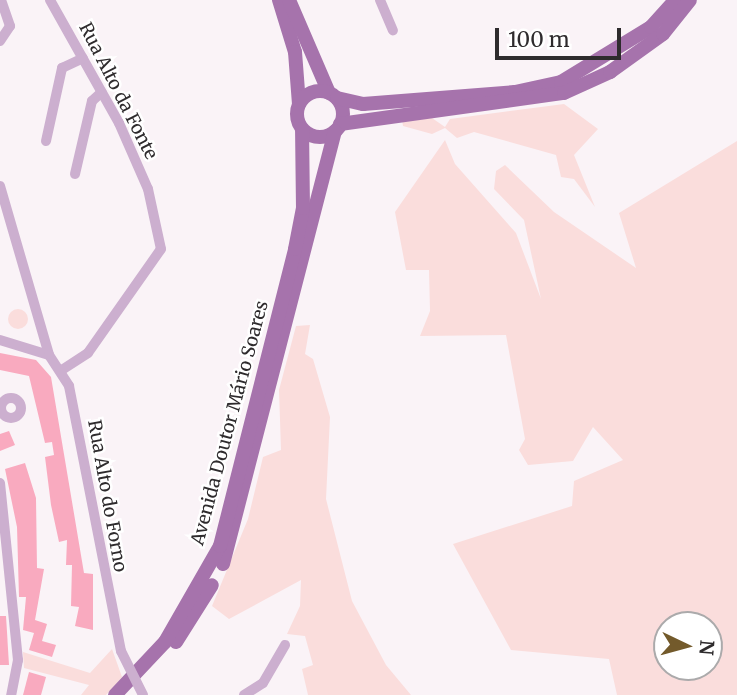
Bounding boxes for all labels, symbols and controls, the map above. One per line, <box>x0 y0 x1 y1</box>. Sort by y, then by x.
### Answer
scale bar <box>499 14 625 58</box>
street label: Rua Alto da Fonte <box>74 19 162 163</box>
text: 100 m <box>508 26 570 53</box>
street label: Avenida Doutor Mário Soares <box>187 299 273 547</box>
street label: Rua Alto do Forno <box>83 418 131 574</box>
north arrow <box>653 611 723 681</box>
text: N <box>694 639 720 656</box>

